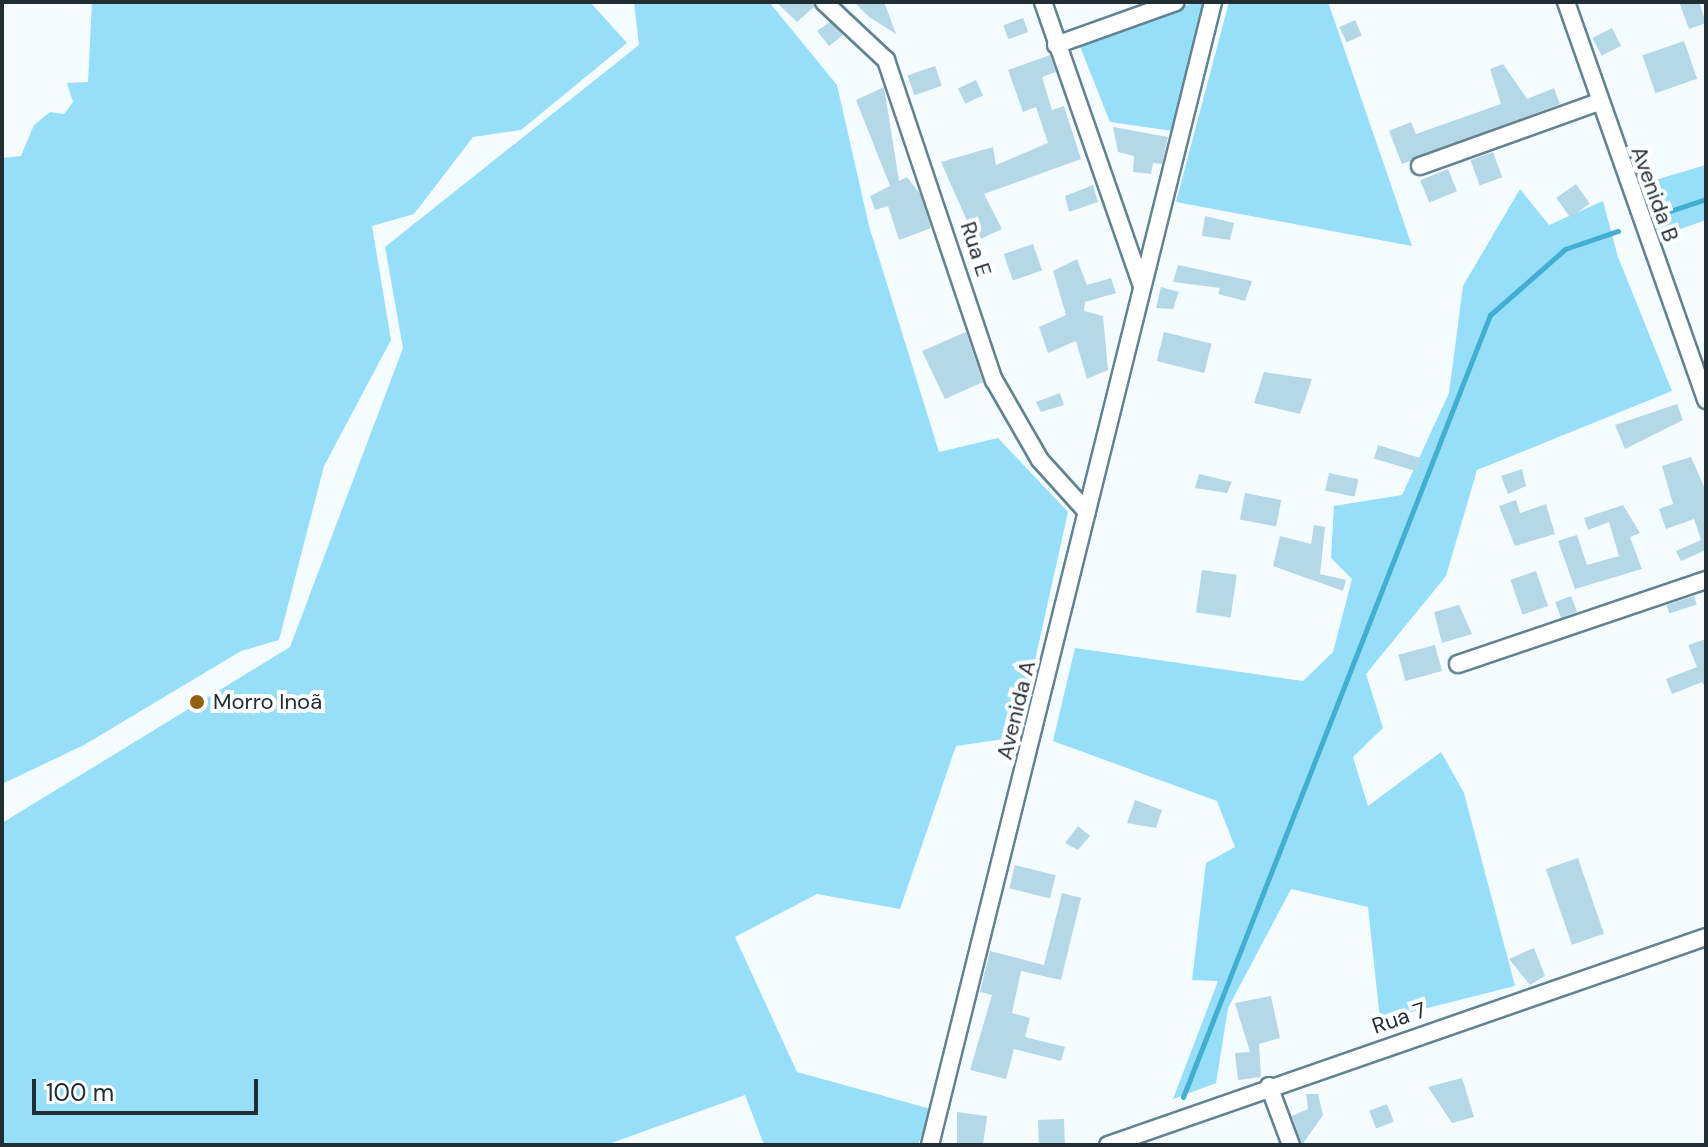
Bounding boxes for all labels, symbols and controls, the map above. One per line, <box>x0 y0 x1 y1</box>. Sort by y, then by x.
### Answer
street label: Avenida B <box>1626 143 1684 245</box>
street label: Rua E <box>955 218 997 280</box>
street label: Avenida A <box>991 658 1041 762</box>
place label: Morro Inoã <box>213 689 322 715</box>
marker: Morro Inoã <box>188 693 206 711</box>
street label: Rua 7 <box>1369 997 1429 1039</box>
scale bar <box>36 1063 262 1113</box>
text: 100 m <box>46 1077 114 1108</box>

